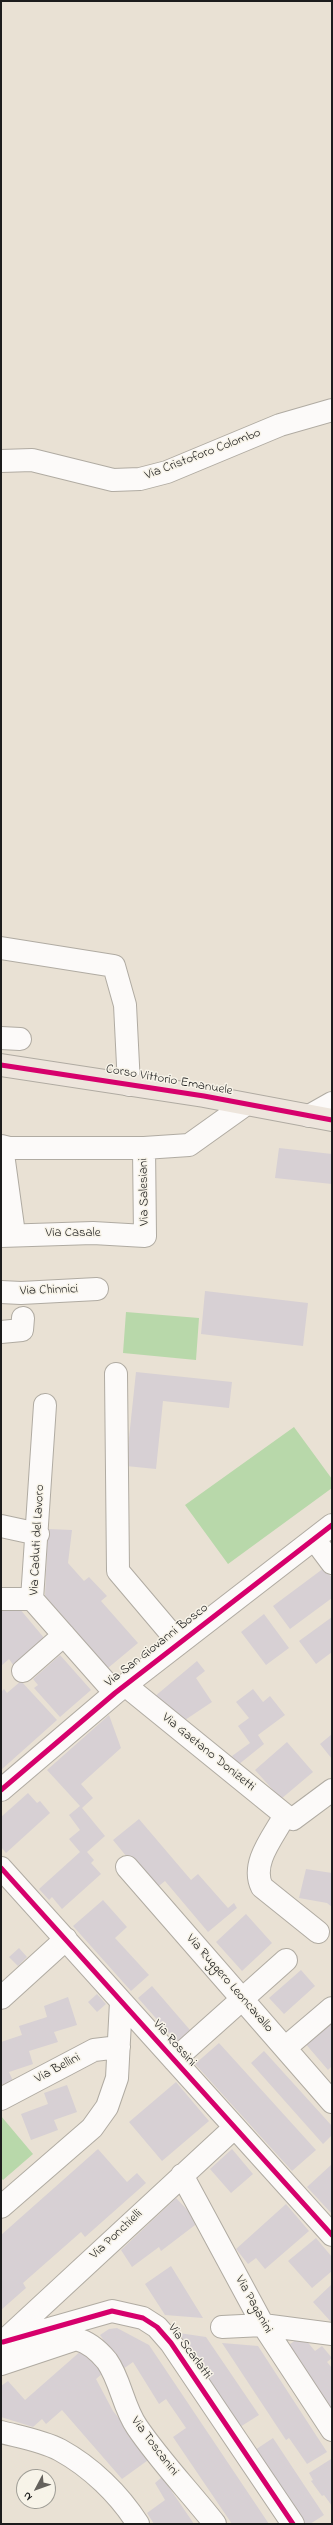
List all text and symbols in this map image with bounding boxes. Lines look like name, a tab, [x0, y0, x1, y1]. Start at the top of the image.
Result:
street label: Via Cristoforo Colombo	[143, 426, 263, 484]
street label: Corso Vittorio Emanuele	[105, 1062, 233, 1100]
street label: Via Salesiani	[137, 1158, 153, 1226]
street label: Via Casale	[45, 1226, 101, 1242]
street label: Via Chinnici	[20, 1282, 78, 1300]
street label: Via Caduti del Lavoro	[27, 1484, 49, 1596]
street label: Via San Giovanni Bosco	[102, 1601, 212, 1691]
street label: Via Gaetano Donizetti	[158, 1711, 258, 1795]
street label: Via Ruggero Leoncavallo	[182, 1932, 276, 2036]
street label: Via Rossini	[149, 2017, 199, 2071]
street label: Via Bellini	[33, 2051, 83, 2087]
street label: Via Ponchielli	[88, 2207, 146, 2263]
street label: Via Paganini	[231, 2273, 275, 2337]
street label: Via Scarlatti	[164, 2321, 214, 2383]
street label: Via Toscanini	[127, 2414, 181, 2480]
north arrow	[16, 2469, 56, 2509]
text: N	[19, 2488, 36, 2504]

